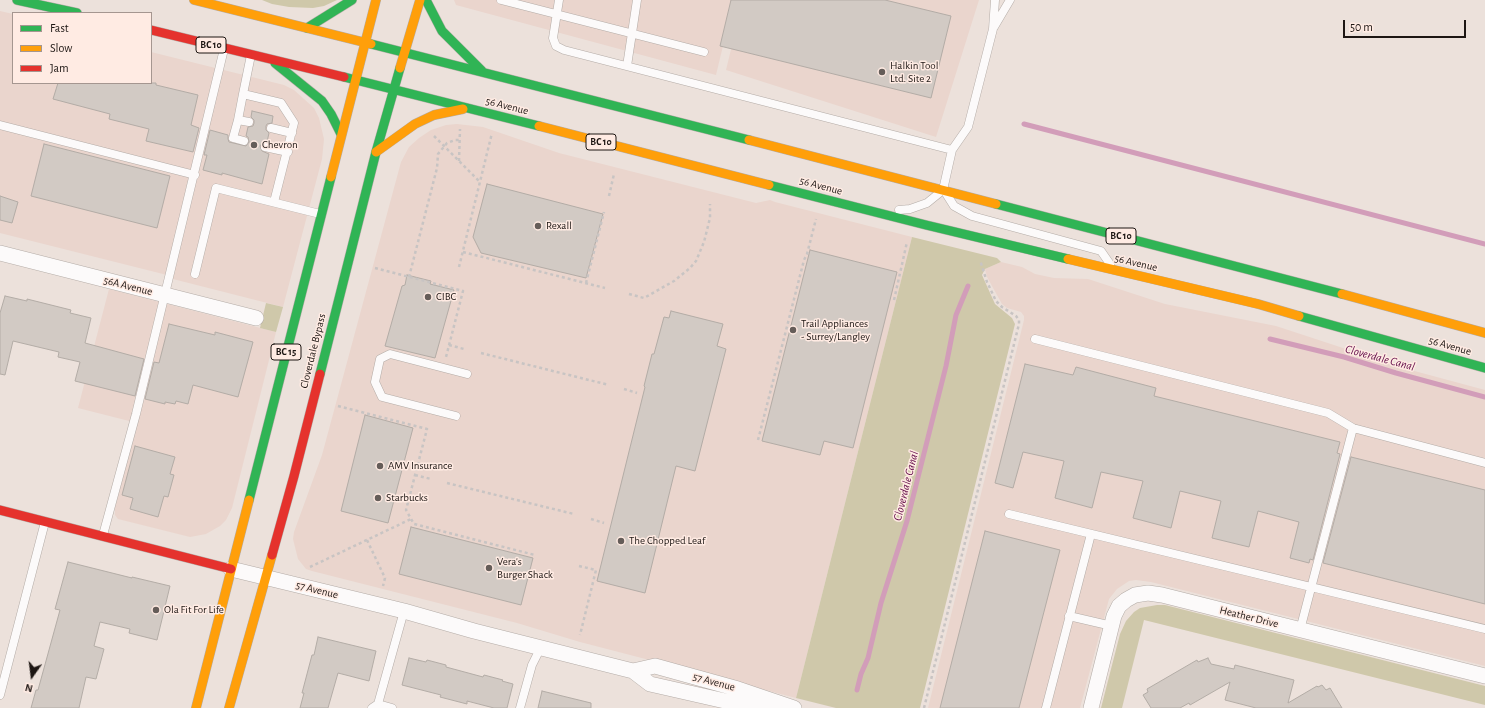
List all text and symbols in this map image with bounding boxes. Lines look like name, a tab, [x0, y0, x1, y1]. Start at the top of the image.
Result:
legend	[12, 12, 152, 84]
scale bar	[1345, 12, 1468, 38]
text: 50 m	[1350, 21, 1373, 33]
text: Fast	[50, 22, 69, 34]
road number: BC 10	[196, 37, 226, 53]
text: Slow	[50, 42, 72, 54]
place label: Halkin Tool Ltd. Site 2	[890, 59, 938, 85]
text: Jam	[50, 62, 69, 74]
marker: Halkin Tool Ltd. Site 2	[877, 67, 887, 77]
street label: 56 Avenue	[484, 94, 530, 118]
road number: BC 10	[586, 134, 616, 150]
place label: Chevron	[262, 138, 298, 152]
marker: Chevron	[249, 140, 259, 150]
street label: 56 Avenue	[798, 174, 844, 198]
place label: Rexall	[546, 219, 572, 233]
marker: Rexall	[533, 221, 543, 231]
road number: BC 10	[1106, 228, 1136, 244]
street label: 56 Avenue	[1113, 252, 1159, 274]
street label: 56A Avenue	[102, 274, 154, 298]
place label: CIBC	[436, 290, 456, 304]
marker: CIBC	[423, 292, 433, 302]
street label: Cloverdale Bypass	[297, 312, 329, 390]
place label: Trail Appliances - Surrey/Langley	[801, 317, 870, 343]
marker: Trail Appliances - Surrey/Langley	[788, 325, 798, 335]
street label: 56 Avenue	[1427, 334, 1473, 358]
water label: Cloverdale Canal	[1344, 342, 1416, 374]
road number: BC 15	[271, 344, 301, 360]
water label: Cloverdale Canal	[890, 450, 922, 522]
place label: AMV Insurance	[388, 459, 452, 473]
marker: AMV Insurance	[375, 461, 385, 471]
place label: Starbucks	[386, 491, 428, 505]
marker: Starbucks	[373, 493, 383, 503]
place label: The Chopped Leaf	[629, 534, 705, 548]
marker: The Chopped Leaf	[616, 536, 626, 546]
place label: Vera's Burger Shack	[497, 555, 553, 581]
marker: Vera's Burger Shack	[484, 563, 494, 573]
street label: 57 Avenue	[295, 578, 339, 602]
place label: Ola Fit For Life	[164, 603, 224, 617]
street label: Heather Drive	[1218, 603, 1280, 631]
marker: Ola Fit For Life	[151, 605, 161, 615]
north arrow	[12, 656, 52, 696]
street label: 57 Avenue	[691, 670, 737, 694]
text: N	[24, 682, 34, 694]

